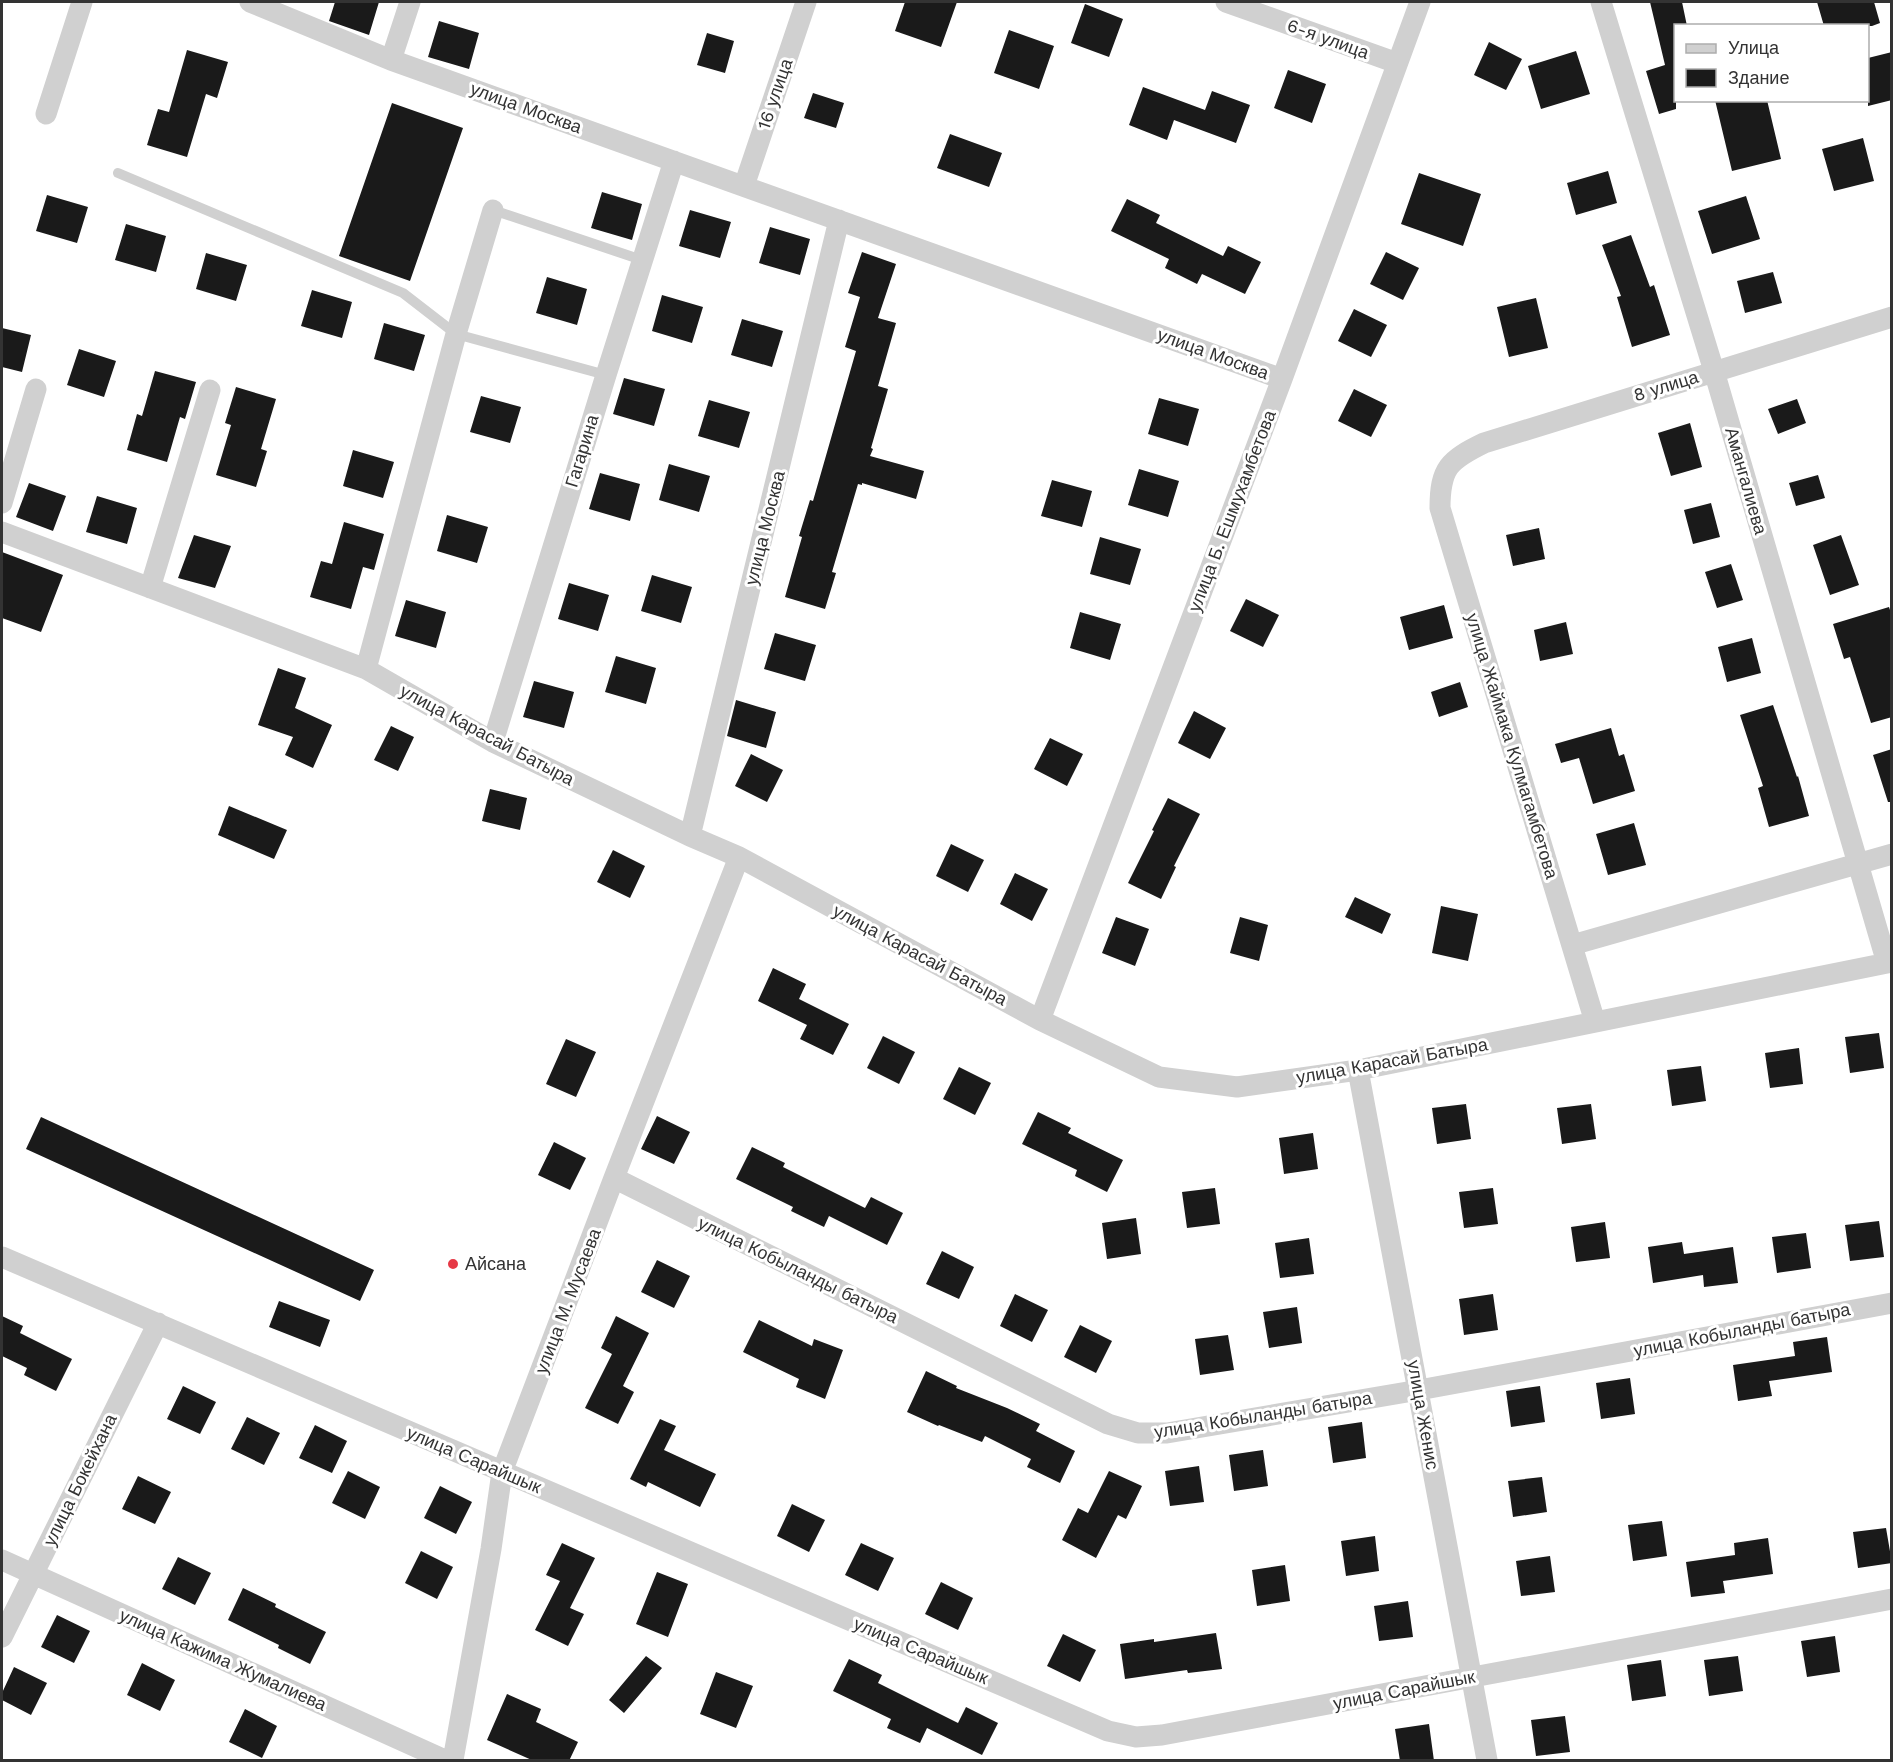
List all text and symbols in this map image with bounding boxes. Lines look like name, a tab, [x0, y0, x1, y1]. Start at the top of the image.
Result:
street label: 6-я улица	[1284, 14, 1373, 63]
legend	[1674, 24, 1869, 102]
text: Улица	[1728, 37, 1780, 58]
street label: 16 улица	[753, 55, 797, 132]
text: Здание	[1728, 67, 1789, 88]
street label: улица Москва	[468, 78, 586, 138]
street label: улица Москва	[1155, 324, 1273, 384]
street label: 8 улица	[1631, 365, 1702, 405]
street label: улица Б. Ешмухамбетова	[1183, 406, 1280, 615]
street label: Гагарина	[561, 411, 603, 490]
street label: Амангалиева	[1721, 425, 1772, 538]
street label: улица Москва	[740, 468, 789, 587]
street label: улица Жаймака Кулмагамбетова	[1462, 611, 1563, 882]
street label: улица Карасай Батыра	[397, 680, 579, 790]
street label: улица Карасай Батыра	[830, 900, 1012, 1010]
street label: улица Карасай Батыра	[1295, 1033, 1490, 1088]
street label: улица Кобыланды батыра	[695, 1212, 903, 1328]
street label: улица М. Мусаева	[530, 1224, 605, 1376]
place label: Айсана	[465, 1253, 527, 1274]
marker: Айсана	[446, 1257, 460, 1271]
street label: улица Кобыланды батыра	[1632, 1298, 1853, 1361]
street label: улица Женис	[1404, 1358, 1443, 1471]
street label: улица Кобыланды батыра	[1153, 1387, 1374, 1442]
street label: улица Бокейхана	[38, 1409, 121, 1549]
street label: улица Сарайшык	[404, 1422, 545, 1497]
street label: улица Кажима Жумалиева	[116, 1604, 331, 1715]
street label: улица Сарайшык	[851, 1613, 992, 1688]
street label: улица Сарайшык	[1331, 1665, 1477, 1714]

